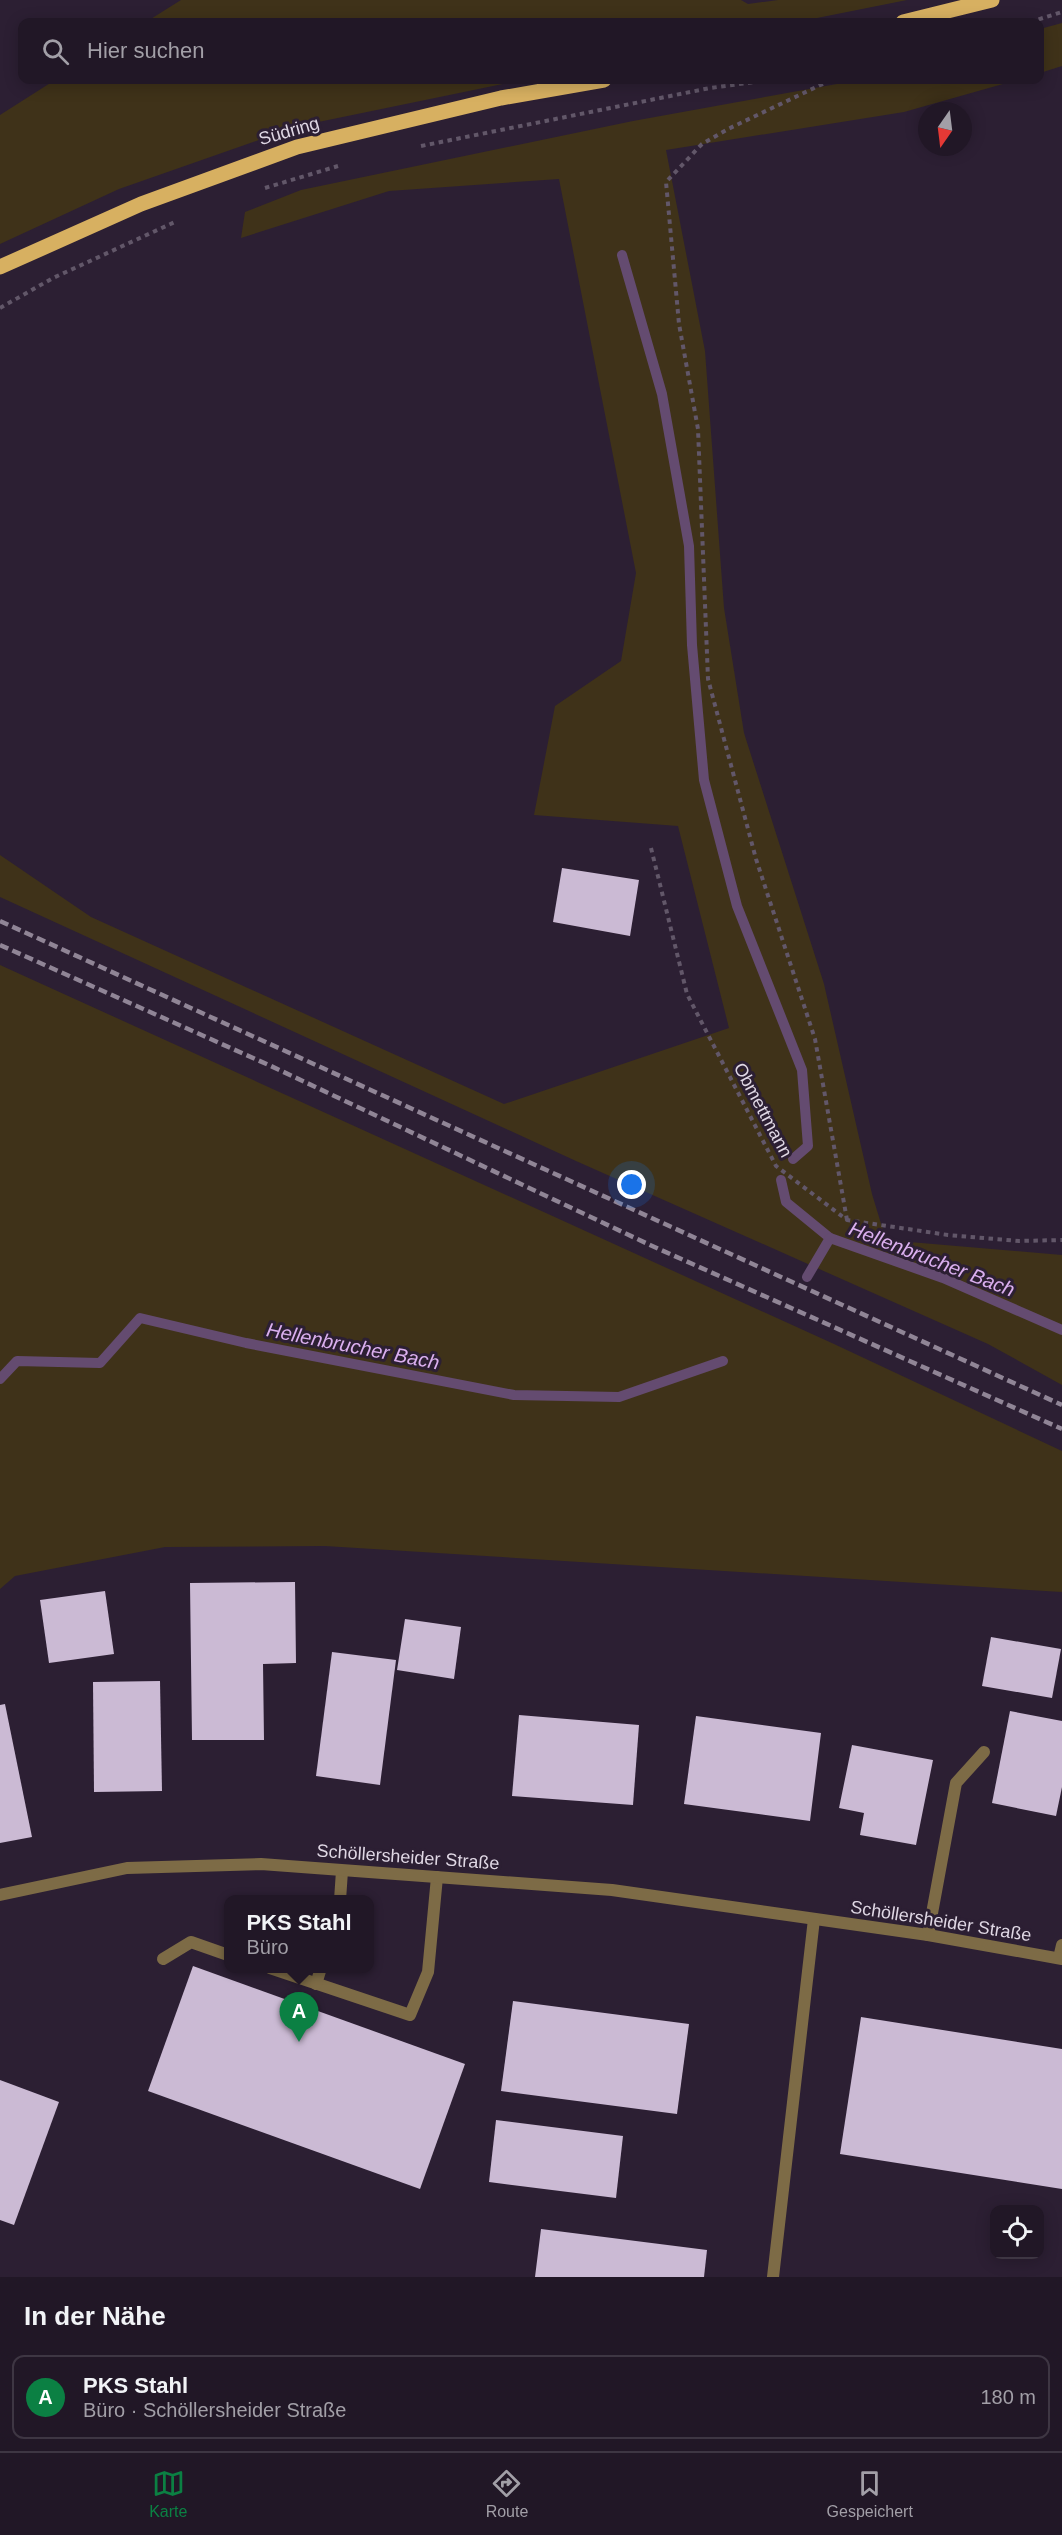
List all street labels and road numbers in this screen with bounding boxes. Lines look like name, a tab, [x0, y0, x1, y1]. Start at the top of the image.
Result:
street label: Südring	[256, 113, 322, 149]
street label: Obmettmann	[730, 1059, 796, 1161]
street label: Schöllersheider Straße	[316, 1841, 500, 1873]
street label: Schöllersheider Straße	[849, 1897, 1033, 1945]

